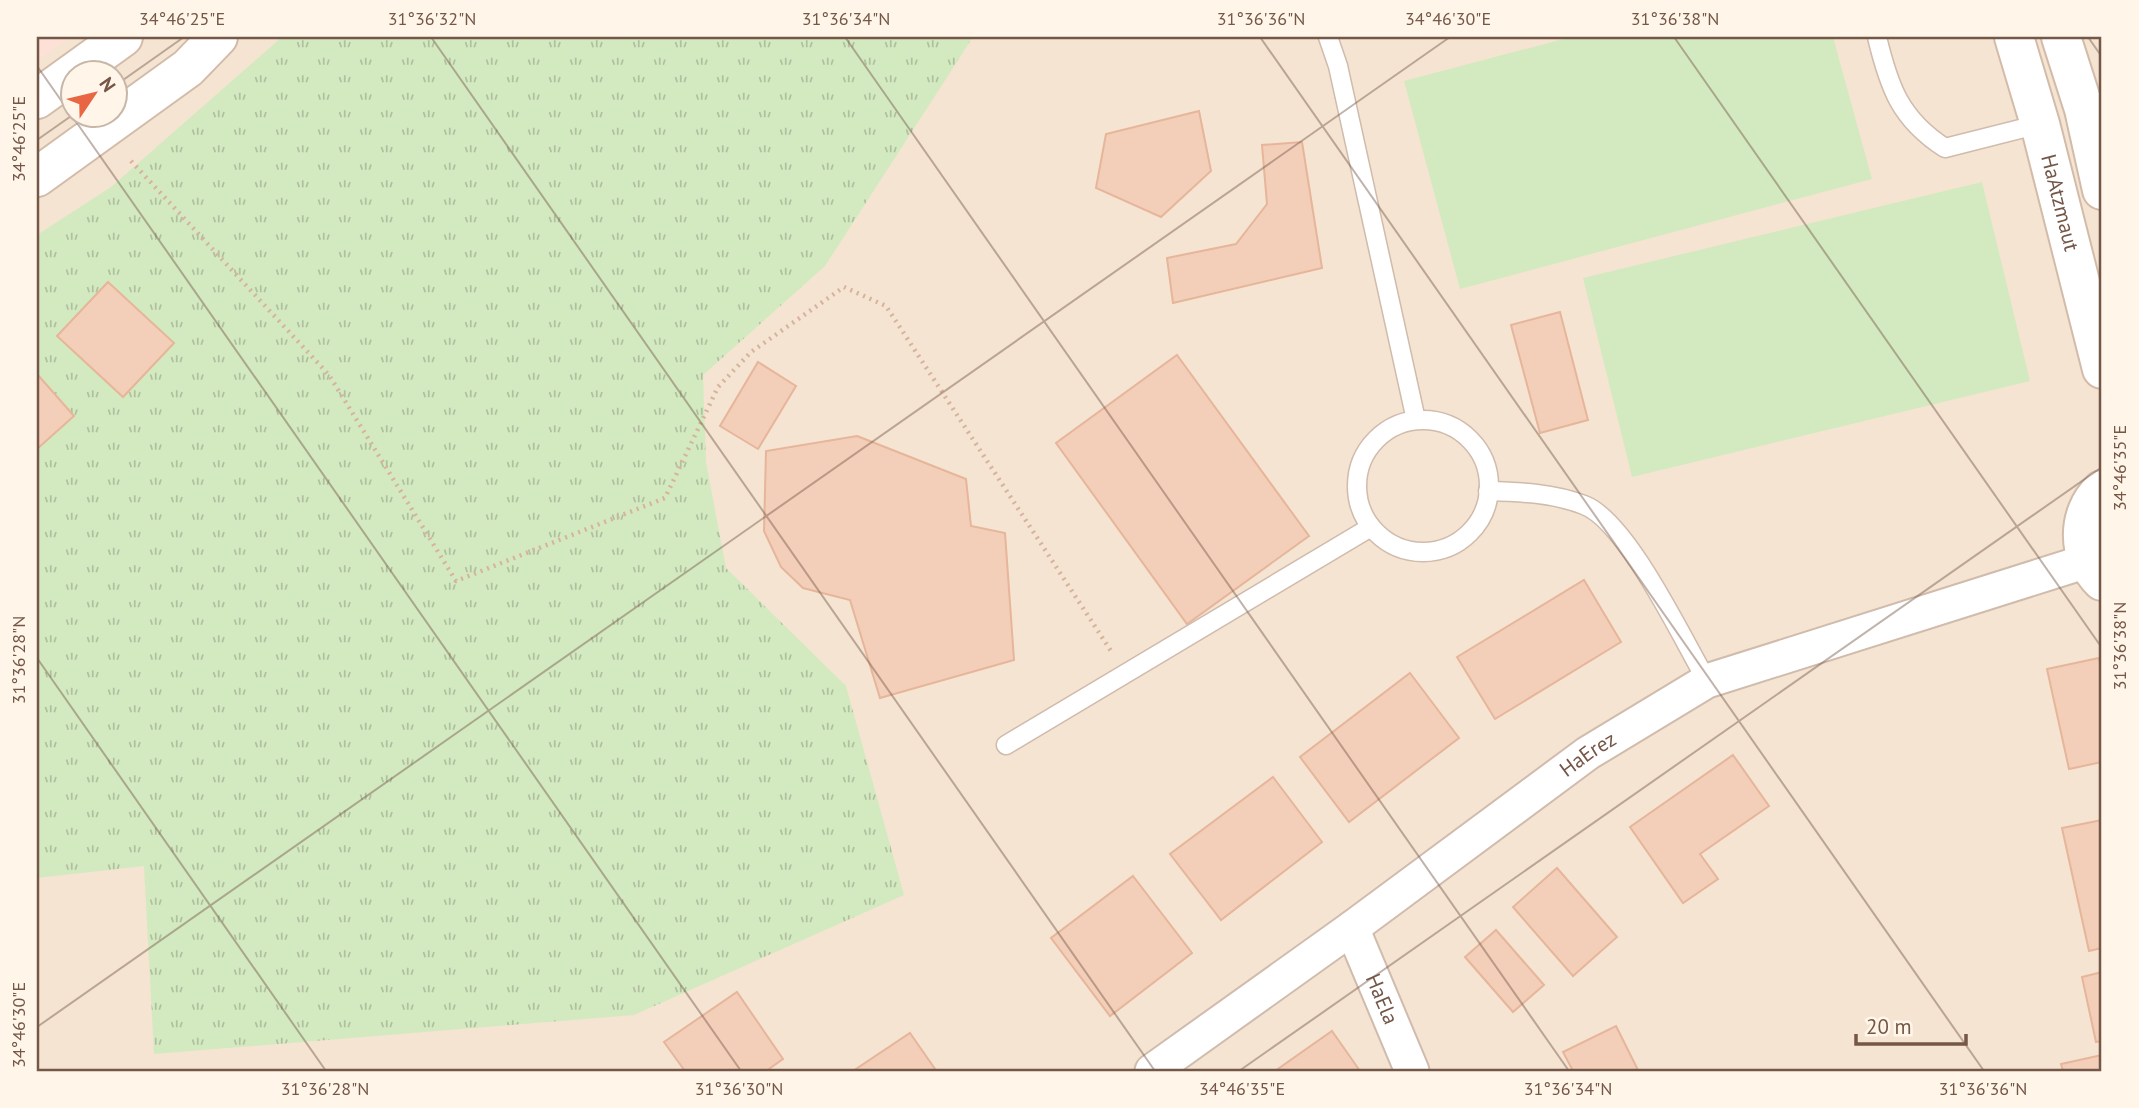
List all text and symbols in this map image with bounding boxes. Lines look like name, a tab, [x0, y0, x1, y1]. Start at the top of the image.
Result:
text: 34°46'25"E	[139, 7, 225, 30]
text: 31°36'32"N	[388, 7, 476, 30]
text: 31°36'34"N	[802, 7, 890, 30]
text: 31°36'36"N	[1217, 7, 1305, 30]
text: 34°46'30"E	[1405, 7, 1491, 30]
text: 31°36'38"N	[1631, 7, 1719, 30]
north arrow	[60, 60, 130, 130]
text: N	[95, 72, 121, 96]
text: 34°46'25"E	[7, 96, 30, 182]
street label: HaAtzmaut	[2035, 151, 2086, 254]
text: 34°46'35"E	[2108, 425, 2131, 511]
text: 31°36'38"N	[2108, 602, 2131, 690]
text: 31°36'28"N	[7, 616, 30, 704]
street label: HaErez	[1554, 725, 1621, 783]
street label: HaEla	[1360, 969, 1405, 1028]
text: 34°46'30"E	[7, 982, 30, 1068]
scale bar	[1856, 1003, 1966, 1047]
text: 20 m	[1866, 1013, 1912, 1040]
text: 31°36'28"N	[281, 1077, 369, 1100]
text: 31°36'30"N	[695, 1077, 783, 1100]
text: 34°46'35"E	[1199, 1077, 1285, 1100]
text: 31°36'34"N	[1524, 1077, 1612, 1100]
text: 31°36'36"N	[1939, 1077, 2027, 1100]

